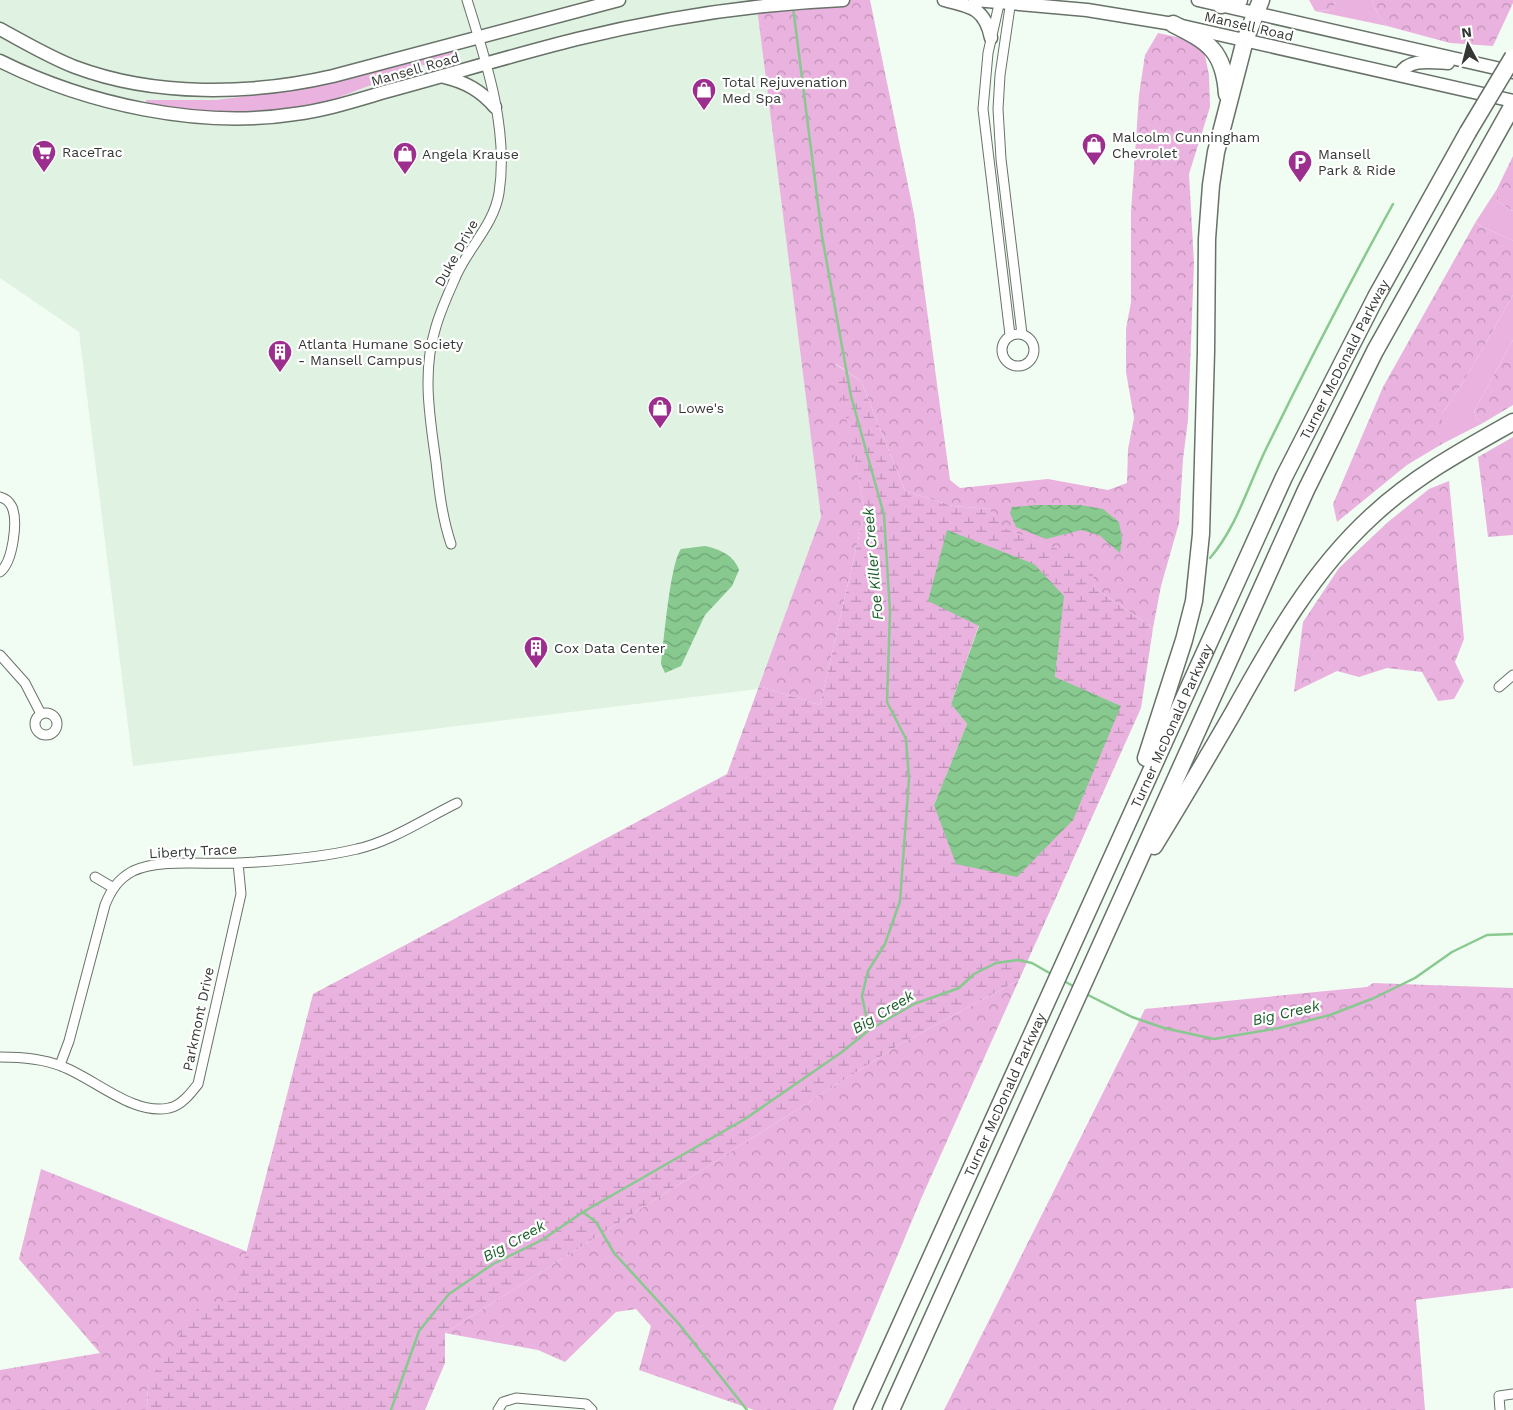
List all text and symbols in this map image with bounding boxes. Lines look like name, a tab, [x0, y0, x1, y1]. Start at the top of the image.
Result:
street label: Mansell Road	[1203, 8, 1295, 44]
north arrow	[1443, 20, 1493, 70]
text: N	[1460, 24, 1473, 41]
street label: Mansell Road	[369, 49, 461, 89]
place label: Total Rejuvenation Med Spa	[722, 74, 847, 106]
shop icon: Total Rejuvenation Med Spa	[691, 77, 717, 111]
place label: Malcolm Cunningham Chevrolet	[1112, 129, 1260, 161]
shop icon: Malcolm Cunningham Chevrolet	[1081, 132, 1107, 166]
supermarket icon: RaceTrac	[31, 139, 57, 173]
shop icon: Angela Krause	[392, 141, 418, 175]
place label: RaceTrac	[62, 144, 123, 160]
place label: Angela Krause	[422, 146, 519, 162]
place label: Mansell Park & Ride	[1318, 146, 1396, 178]
parking icon: Mansell Park & Ride	[1287, 149, 1313, 183]
street label: Duke Drive	[431, 217, 481, 289]
street label: Turner McDonald Parkway	[1296, 276, 1393, 442]
place label: Atlanta Humane Society - Mansell Campus	[298, 336, 464, 368]
building icon: Atlanta Humane Society - Mansell Campus	[267, 339, 293, 373]
shop icon: Lowe's	[647, 395, 673, 429]
place label: Lowe's	[678, 400, 724, 416]
water label: Foe Killer Creek	[859, 506, 887, 621]
building icon: Cox Data Center	[523, 635, 549, 669]
place label: Cox Data Center	[554, 640, 666, 656]
street label: Turner McDonald Parkway	[1128, 641, 1216, 810]
street label: Liberty Trace	[149, 841, 237, 861]
street label: Parkmont Drive	[179, 966, 217, 1072]
water label: Big Creek	[849, 986, 918, 1037]
water label: Big Creek	[1250, 996, 1322, 1030]
street label: Turner McDonald Parkway	[961, 1010, 1049, 1179]
water label: Big Creek	[480, 1216, 549, 1266]

